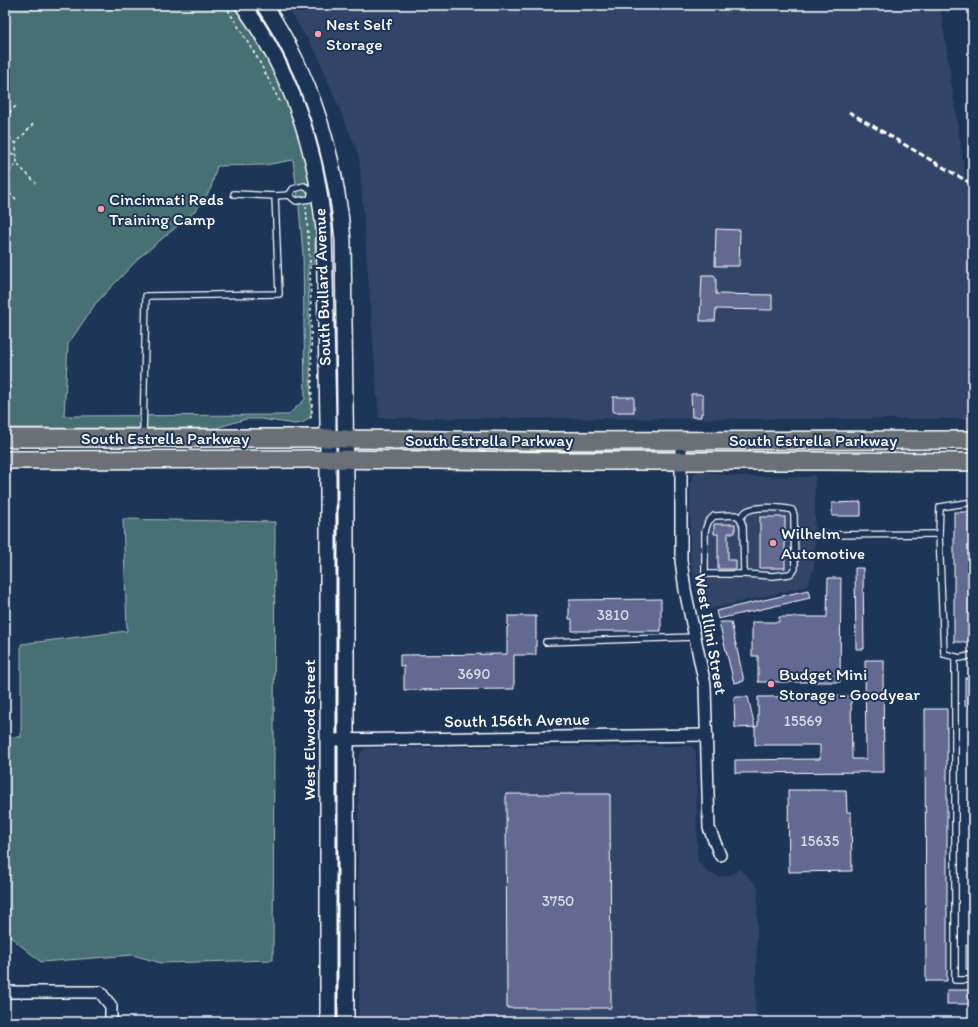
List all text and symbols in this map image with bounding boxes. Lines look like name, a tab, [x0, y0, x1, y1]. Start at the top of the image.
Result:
place label: Nest Self Storage	[326, 14, 393, 54]
marker: Nest Self Storage	[313, 29, 323, 39]
place label: Cincinnati Reds Training Camp	[109, 189, 224, 229]
marker: Cincinnati Reds Training Camp	[96, 204, 106, 214]
street label: South Bullard Avenue	[309, 208, 335, 366]
street label: South Estrella Parkway	[81, 428, 249, 448]
street label: South Estrella Parkway	[405, 430, 573, 450]
street label: South Estrella Parkway	[729, 430, 897, 450]
place label: Wilhelm Automotive	[781, 523, 865, 563]
marker: Wilhelm Automotive	[768, 538, 778, 548]
street label: West Illini Street	[690, 572, 732, 697]
house number: 3810	[597, 606, 629, 624]
street label: West Elwood Street	[299, 659, 319, 801]
place label: Budget Mini Storage - Goodyear	[779, 664, 920, 704]
house number: 3690	[457, 665, 491, 683]
marker: Budget Mini Storage - Goodyear	[766, 679, 776, 689]
street label: South 156th Avenue	[444, 709, 590, 731]
house number: 15569	[784, 712, 822, 730]
house number: 15635	[801, 832, 840, 850]
house number: 3750	[542, 892, 574, 910]

